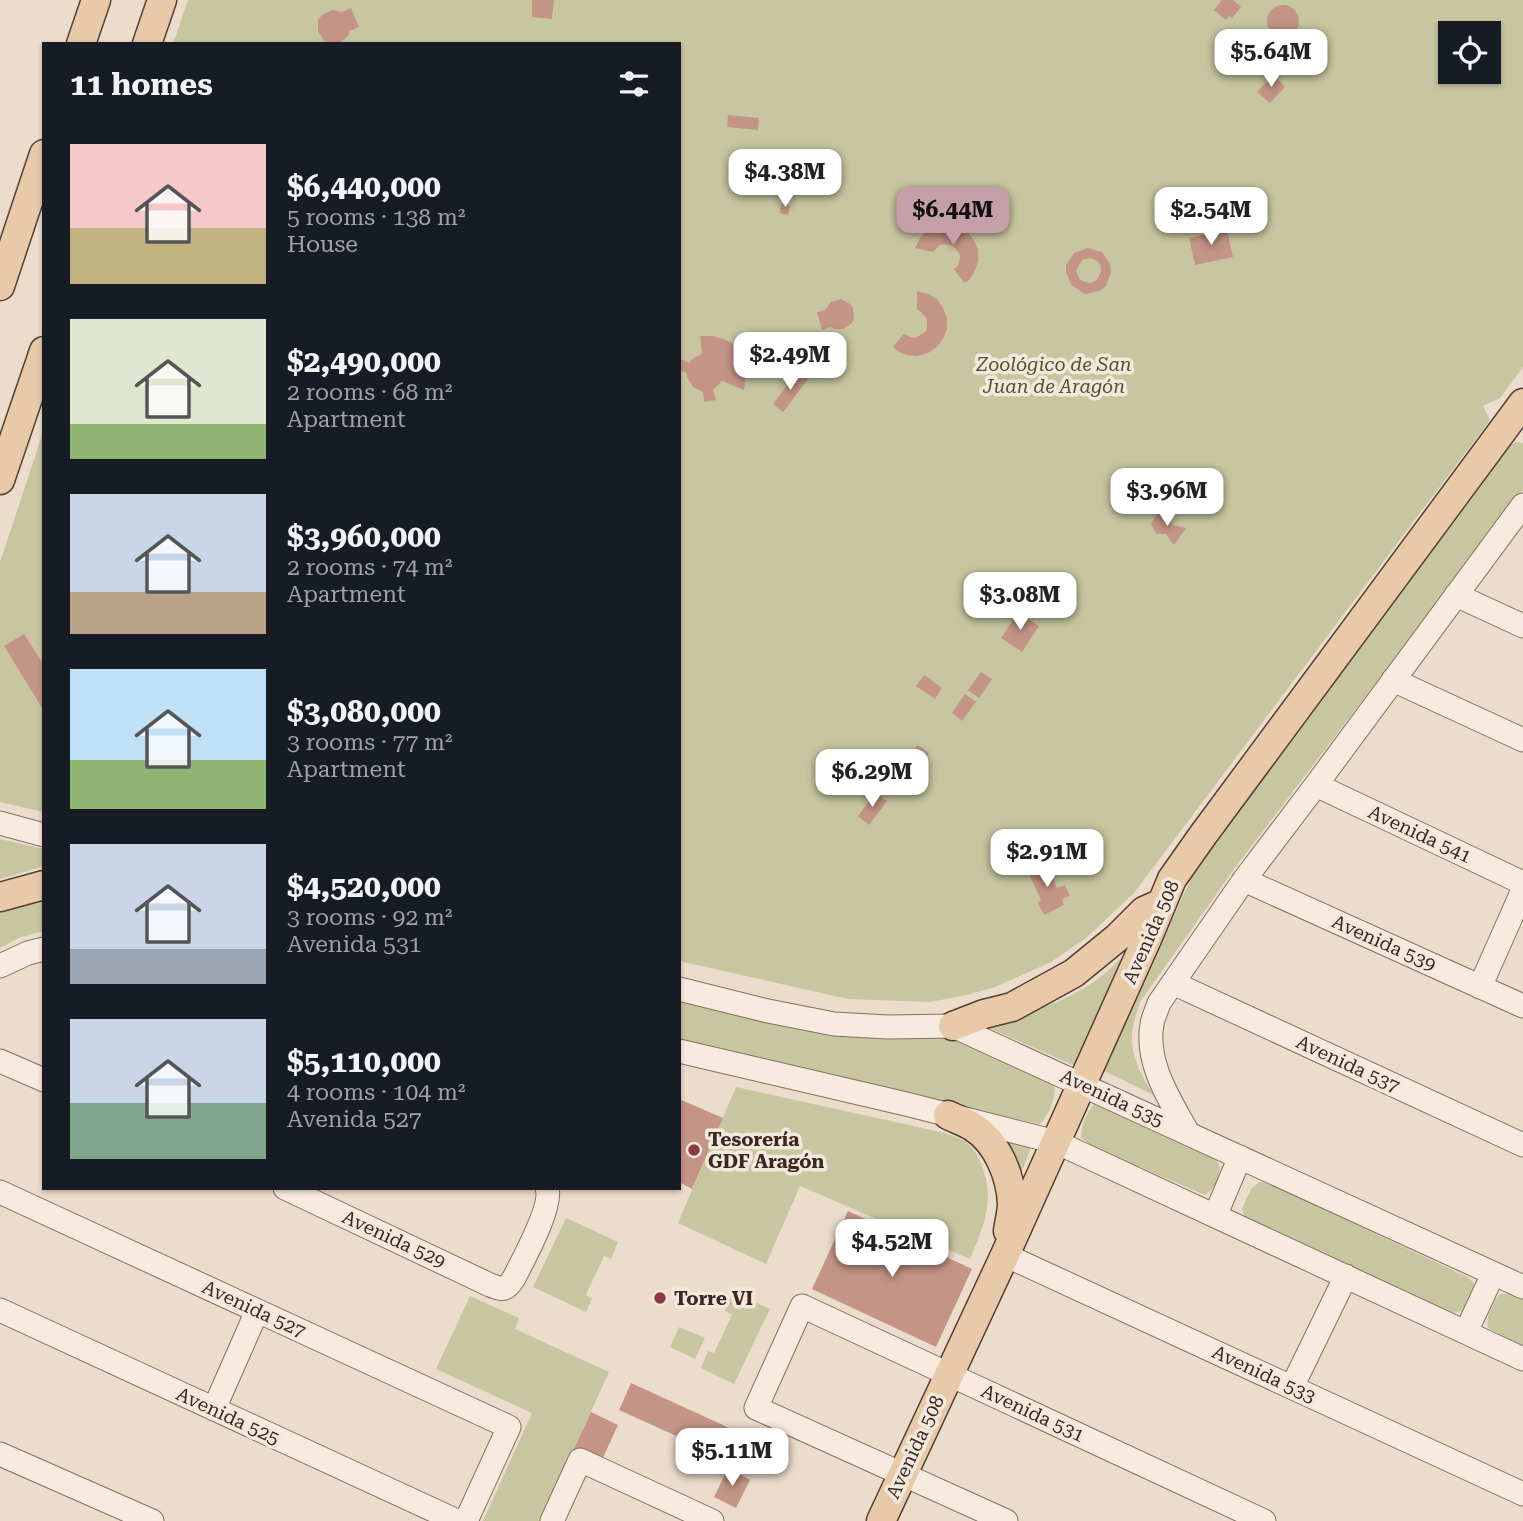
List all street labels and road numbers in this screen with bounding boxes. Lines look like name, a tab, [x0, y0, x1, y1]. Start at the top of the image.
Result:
street label: Avenida 541	[1365, 800, 1475, 868]
street label: Avenida 508	[1118, 876, 1184, 988]
street label: Avenida 539	[1328, 910, 1440, 976]
street label: Avenida 537	[1293, 1030, 1404, 1098]
street label: Avenida 535	[1057, 1064, 1167, 1132]
street label: Avenida 529	[339, 1205, 449, 1273]
street label: Avenida 527	[199, 1275, 310, 1343]
street label: Avenida 533	[1209, 1340, 1319, 1408]
street label: Avenida 531	[978, 1379, 1088, 1447]
street label: Avenida 525	[173, 1382, 283, 1450]
street label: Avenida 508	[881, 1392, 949, 1502]

